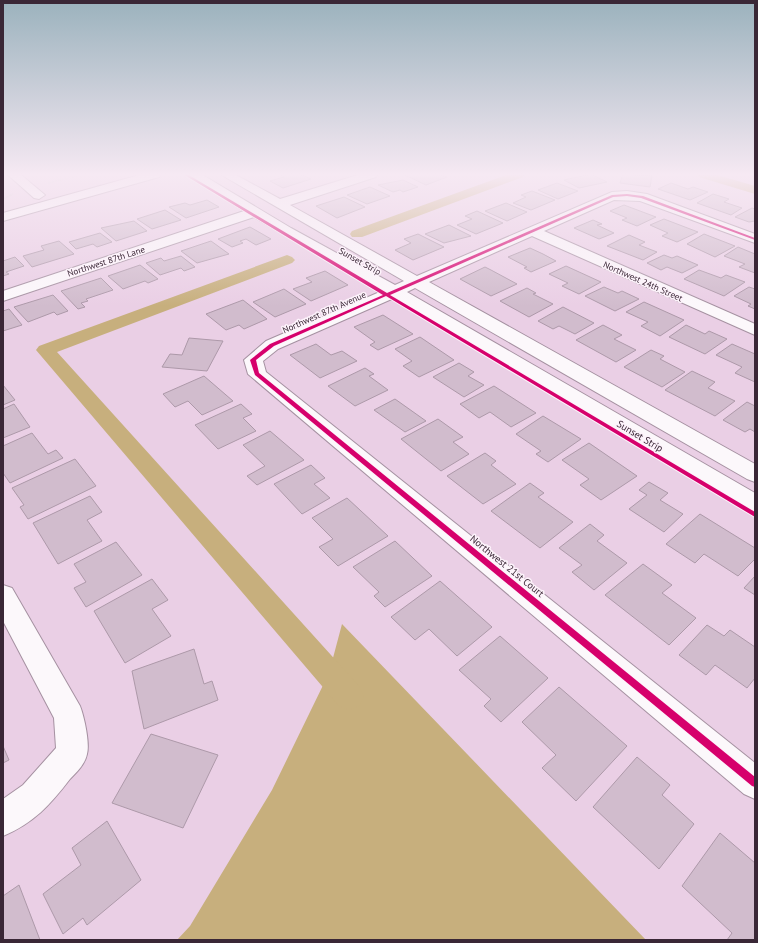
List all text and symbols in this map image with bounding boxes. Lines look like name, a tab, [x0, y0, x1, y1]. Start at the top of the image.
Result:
street label: Northwest 87th Lane	[66, 243, 147, 279]
street label: Sunset Strip	[337, 245, 383, 277]
street label: Northwest 24th Street	[602, 259, 684, 303]
street label: Northwest 87th Avenue	[281, 288, 368, 335]
street label: Sunset Strip	[614, 417, 666, 455]
street label: Northwest 21st Court	[467, 532, 547, 600]

